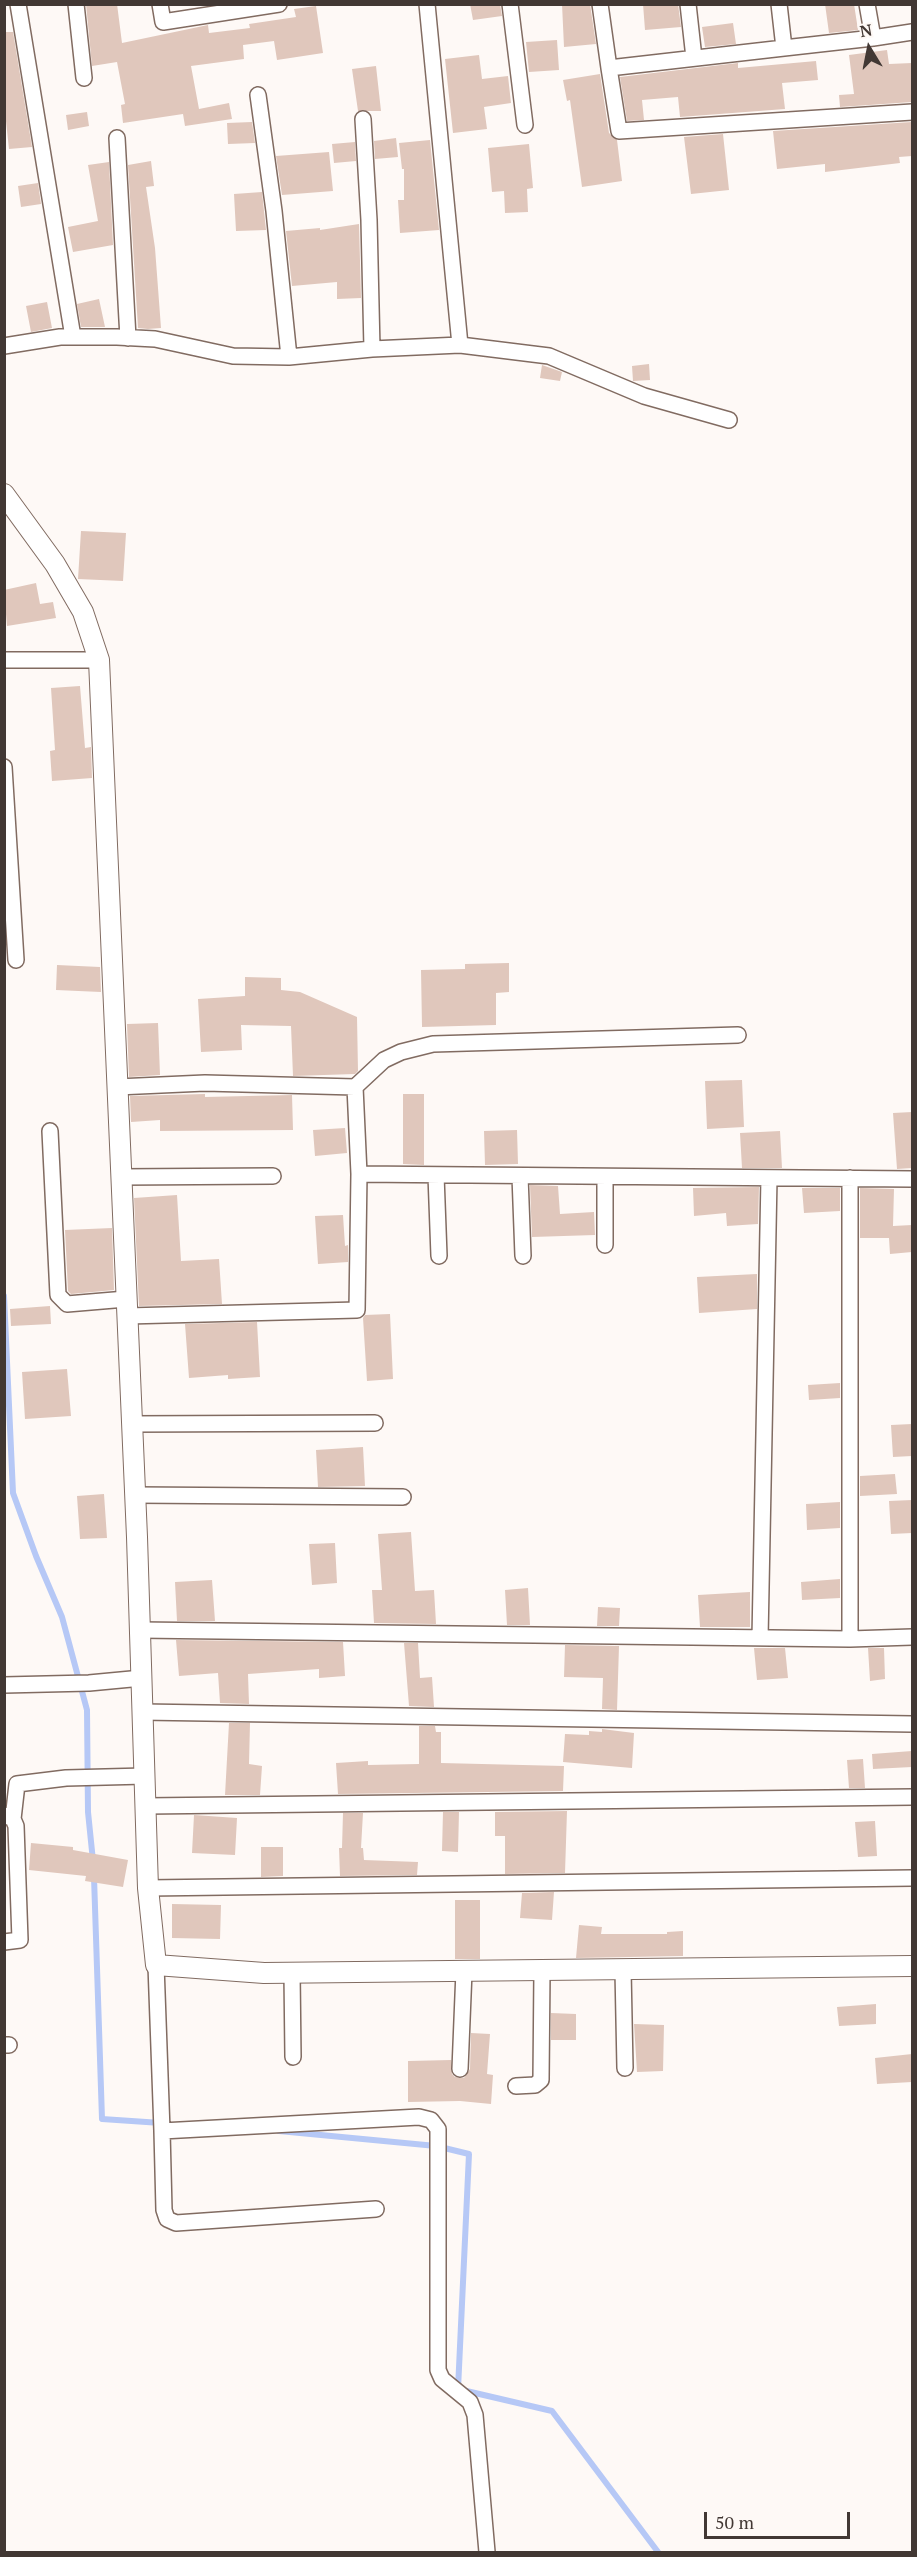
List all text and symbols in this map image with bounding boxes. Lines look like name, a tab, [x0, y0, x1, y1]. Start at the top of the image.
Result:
north arrow	[839, 18, 899, 78]
text: N	[858, 18, 874, 42]
scale bar	[707, 2500, 852, 2538]
text: 50 m	[715, 2510, 754, 2534]

